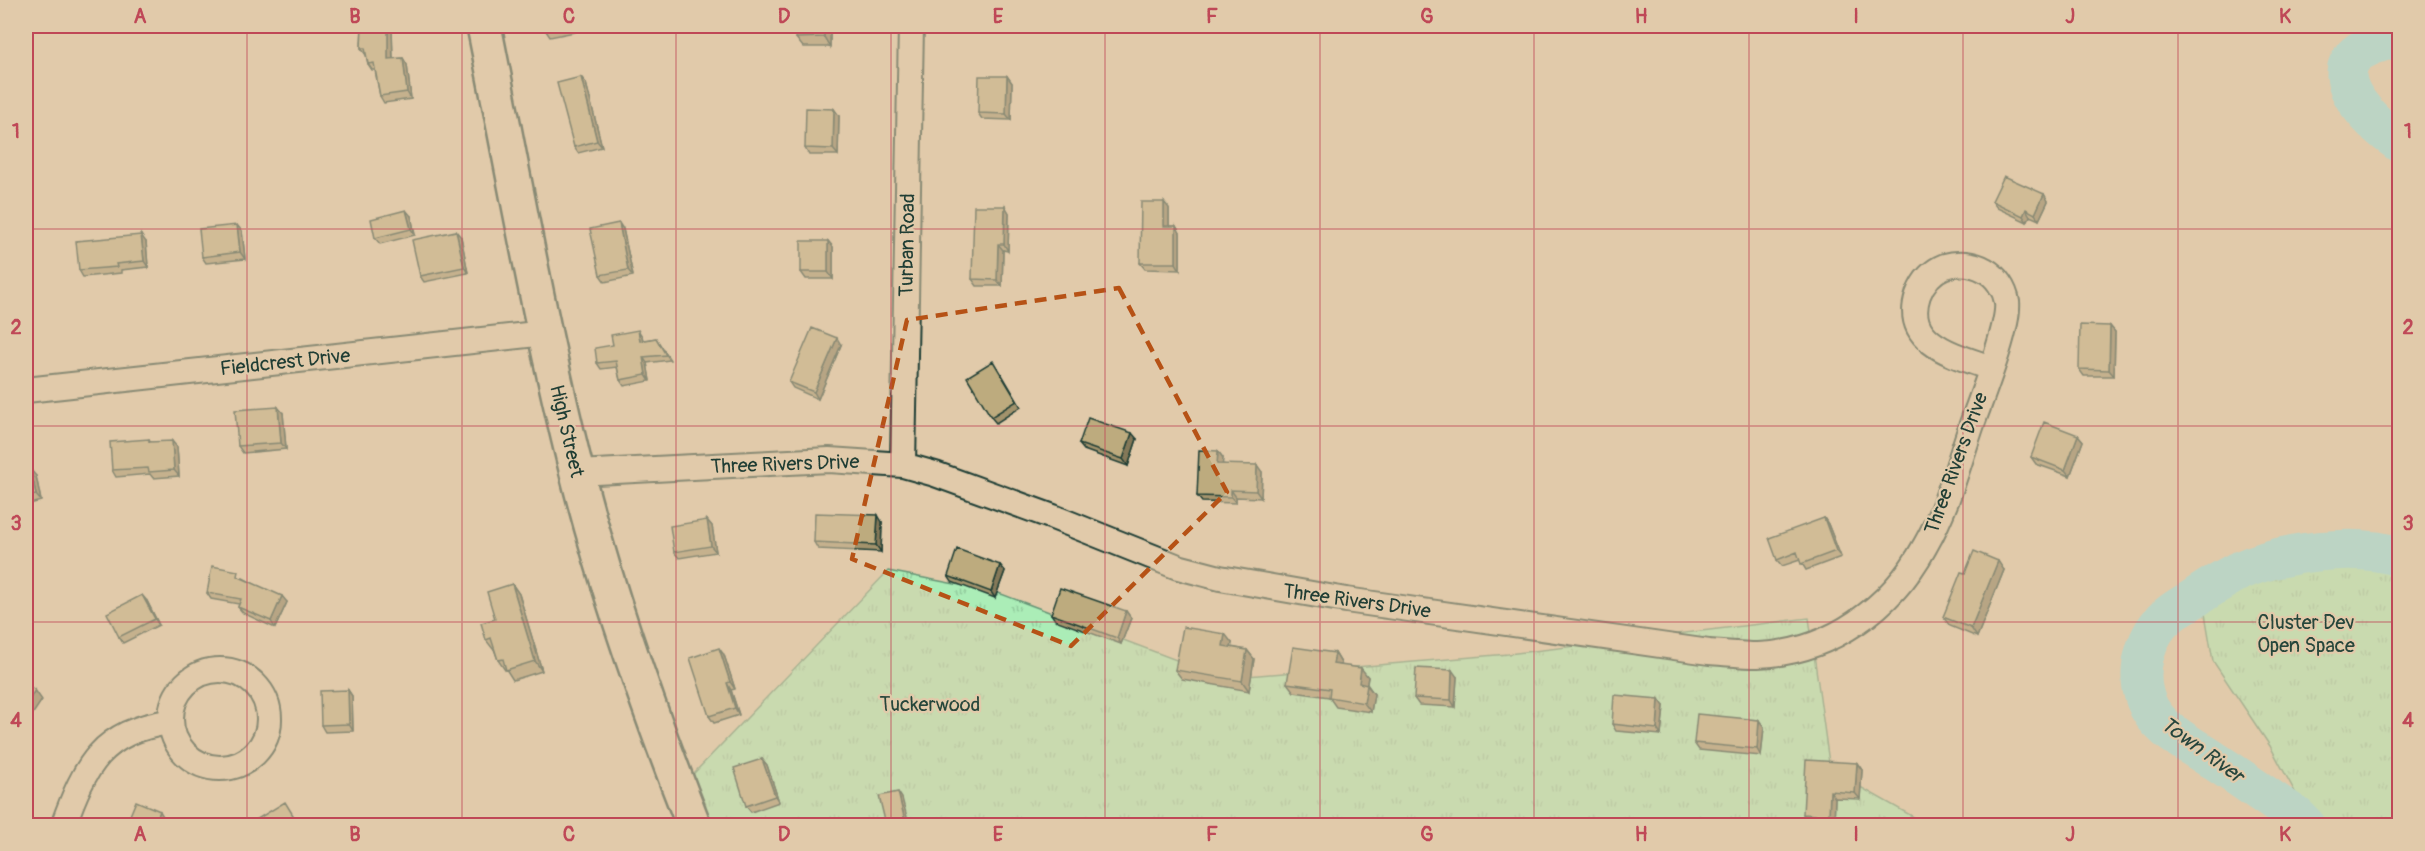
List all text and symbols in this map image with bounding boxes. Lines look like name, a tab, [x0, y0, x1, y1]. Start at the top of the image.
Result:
text: A	[134, 4, 147, 29]
text: B	[349, 4, 361, 29]
text: C	[563, 4, 575, 29]
text: D	[778, 4, 791, 29]
text: E	[993, 4, 1004, 29]
text: F	[1206, 4, 1218, 29]
text: G	[1420, 4, 1434, 29]
text: H	[1635, 4, 1648, 29]
text: I	[1853, 4, 1859, 29]
text: J	[2065, 4, 2075, 29]
text: K	[2279, 4, 2291, 29]
text: 1	[12, 119, 20, 144]
text: 1	[2404, 119, 2412, 144]
street label: Turban Road	[894, 193, 920, 297]
text: 2	[10, 315, 22, 340]
text: 2	[2402, 315, 2414, 340]
street label: Fieldcrest Drive	[219, 343, 351, 381]
street label: High Street	[544, 382, 590, 481]
street label: Three Rivers Drive	[1919, 389, 1993, 537]
street label: Three Rivers Drive	[710, 449, 860, 479]
text: 3	[10, 511, 22, 536]
text: 3	[2402, 511, 2414, 536]
street label: Three Rivers Drive	[1281, 578, 1433, 624]
park label: Cluster Dev Open Space	[2257, 610, 2355, 658]
park label: Tuckerwood	[880, 692, 980, 717]
text: 4	[10, 708, 22, 733]
text: 4	[2402, 708, 2414, 733]
water label: Town River	[2155, 711, 2251, 791]
text: A	[134, 822, 147, 847]
text: B	[349, 822, 361, 847]
text: C	[563, 822, 575, 847]
text: D	[778, 822, 791, 847]
text: E	[993, 822, 1004, 847]
text: F	[1206, 822, 1218, 847]
text: G	[1420, 822, 1434, 847]
text: H	[1635, 822, 1648, 847]
text: I	[1853, 822, 1859, 847]
text: J	[2065, 822, 2075, 847]
text: K	[2279, 822, 2291, 847]

